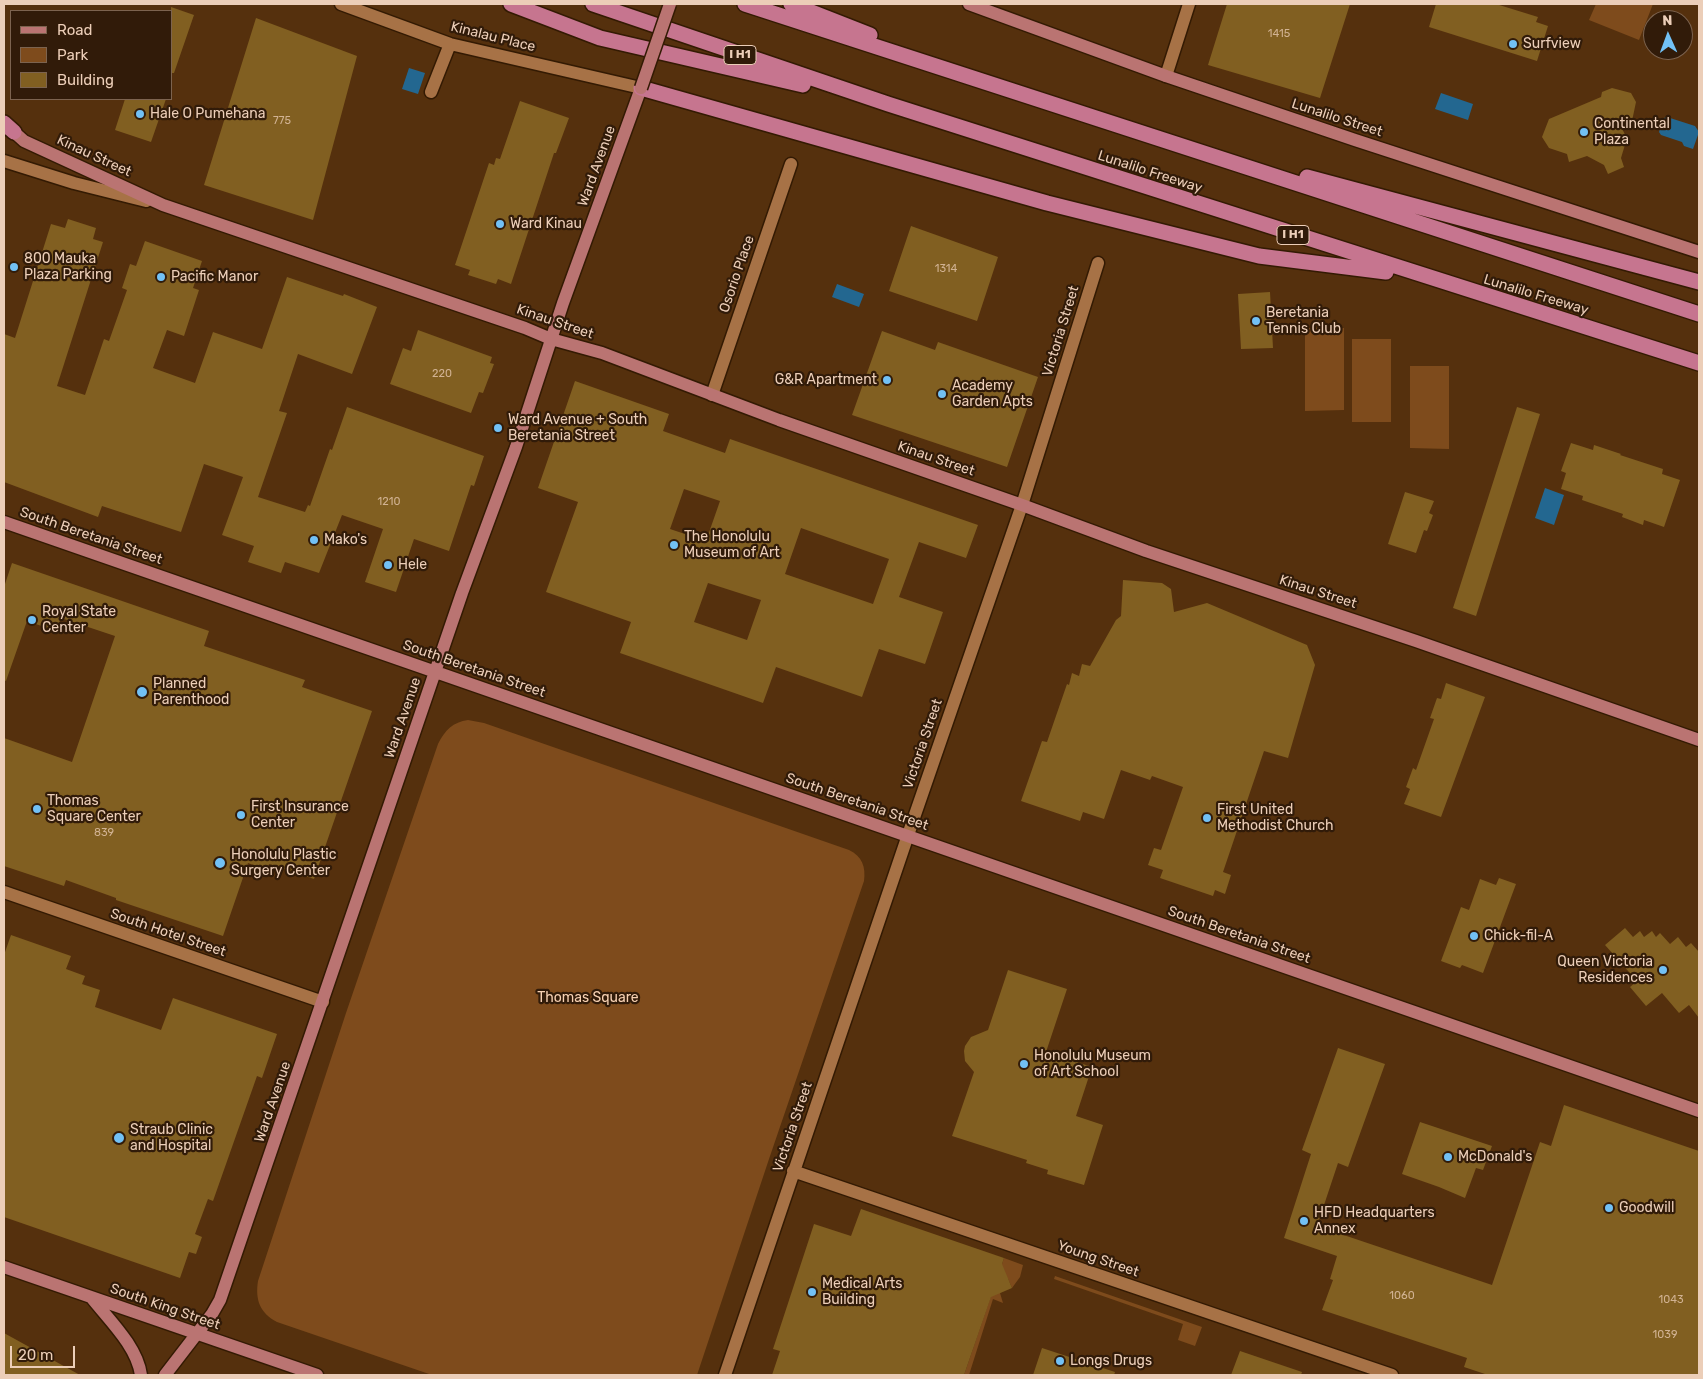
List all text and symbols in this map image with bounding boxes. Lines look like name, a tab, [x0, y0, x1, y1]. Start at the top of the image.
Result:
legend	[10, 10, 172, 100]
north arrow	[1643, 10, 1693, 60]
text: N	[1662, 12, 1673, 29]
street label: Kinalau Place	[449, 18, 537, 56]
text: Road	[57, 21, 93, 39]
house number: 1415	[1268, 27, 1290, 41]
place label: Surfview	[1523, 36, 1581, 52]
marker: Surfview	[1507, 38, 1519, 50]
text: Park	[57, 46, 88, 64]
road number: I H1	[724, 46, 756, 64]
text: Building	[57, 71, 114, 89]
street label: Lunalilo Street	[1290, 95, 1384, 141]
place label: Hale O Pumehana	[150, 106, 265, 122]
marker: Hale O Pumehana	[134, 108, 146, 120]
house number: 775	[273, 114, 291, 128]
place label: Continental Plaza	[1594, 116, 1670, 148]
street label: Ward Avenue	[575, 123, 619, 209]
marker: Continental Plaza	[1578, 126, 1590, 138]
street label: Kinau Street	[54, 131, 134, 181]
street label: Lunalilo Freeway	[1096, 147, 1204, 197]
place label: Ward Kinau	[510, 216, 582, 232]
marker: Ward Kinau	[494, 218, 506, 230]
road number: I H1	[1277, 226, 1309, 244]
street label: Osorio Place	[716, 233, 758, 315]
place label: 800 Mauka Plaza Parking	[24, 251, 112, 284]
marker: 800 Mauka Plaza Parking	[8, 261, 20, 273]
house number: 1314	[935, 262, 957, 276]
place label: Pacific Manor	[171, 269, 258, 285]
marker: Pacific Manor	[155, 271, 167, 283]
street label: Lunalilo Freeway	[1481, 271, 1591, 319]
street label: Victoria Street	[1039, 284, 1083, 378]
street label: Kinau Street	[514, 301, 596, 343]
place label: Beretania Tennis Club	[1266, 305, 1341, 338]
marker: Beretania Tennis Club	[1250, 315, 1262, 327]
house number: 220	[432, 367, 452, 381]
place label: G&R Apartment	[775, 372, 877, 388]
marker: G&R Apartment	[881, 374, 893, 386]
place label: Academy Garden Apts	[952, 378, 1033, 411]
marker: Academy Garden Apts	[936, 388, 948, 400]
place label: Ward Avenue + South Beretania Street	[508, 412, 647, 444]
marker: Ward Avenue + South Beretania Street	[492, 422, 504, 434]
street label: Kinau Street	[895, 438, 977, 480]
house number: 1210	[378, 495, 400, 509]
street label: South Beretania Street	[18, 504, 164, 568]
place label: The Honolulu Museum of Art	[684, 529, 780, 562]
place label: Mako's	[324, 532, 367, 548]
marker: Mako's	[308, 534, 320, 546]
marker: The Honolulu Museum of Art	[668, 539, 680, 551]
place label: Hele	[398, 557, 427, 573]
marker: Hele	[382, 559, 394, 571]
street label: Kinau Street	[1277, 572, 1359, 612]
place label: Royal State Center	[42, 604, 116, 636]
marker: Royal State Center	[26, 614, 38, 626]
street label: South Beretania Street	[401, 637, 547, 701]
street label: Ward Avenue	[381, 675, 425, 761]
place label: Planned Parenthood	[153, 676, 229, 709]
marker: Planned Parenthood	[135, 685, 149, 699]
street label: Victoria Street	[900, 697, 946, 791]
street label: South Beretania Street	[784, 770, 930, 834]
place label: Thomas Square Center	[47, 793, 141, 826]
place label: First Insurance Center	[251, 799, 349, 832]
place label: First United Methodist Church	[1217, 802, 1333, 834]
marker: Thomas Square Center	[31, 803, 43, 815]
marker: First Insurance Center	[235, 809, 247, 821]
marker: First United Methodist Church	[1201, 812, 1213, 824]
house number: 839	[94, 826, 114, 840]
place label: Honolulu Plastic Surgery Center	[231, 847, 336, 880]
marker: Honolulu Plastic Surgery Center	[213, 856, 227, 870]
street label: South Beretania Street	[1166, 903, 1312, 967]
street label: South Hotel Street	[108, 905, 228, 961]
place label: Chick-fil-A	[1484, 928, 1553, 944]
marker: Chick-fil-A	[1468, 930, 1480, 942]
place label: Queen Victoria Residences	[1557, 954, 1653, 986]
marker: Queen Victoria Residences	[1657, 964, 1669, 976]
park label: Thomas Square	[537, 990, 639, 1006]
place label: Honolulu Museum of Art School	[1034, 1048, 1151, 1080]
marker: Honolulu Museum of Art School	[1018, 1058, 1030, 1070]
street label: Ward Avenue	[251, 1059, 295, 1145]
street label: Victoria Street	[770, 1080, 816, 1174]
place label: Straub Clinic and Hospital	[130, 1122, 213, 1154]
marker: Straub Clinic and Hospital	[112, 1131, 126, 1145]
place label: McDonald's	[1458, 1149, 1532, 1165]
marker: McDonald's	[1442, 1151, 1454, 1163]
place label: Goodwill	[1619, 1200, 1674, 1216]
marker: Goodwill	[1603, 1202, 1615, 1214]
place label: HFD Headquarters Annex	[1314, 1205, 1435, 1238]
marker: HFD Headquarters Annex	[1298, 1215, 1310, 1227]
street label: Young Street	[1055, 1237, 1141, 1281]
place label: Medical Arts Building	[822, 1276, 902, 1308]
street label: South King Street	[108, 1280, 222, 1334]
marker: Medical Arts Building	[806, 1286, 818, 1298]
house number: 1060	[1389, 1289, 1415, 1303]
house number: 1043	[1658, 1293, 1684, 1307]
house number: 1039	[1653, 1328, 1677, 1342]
scale bar	[12, 1336, 78, 1368]
text: 20 m	[18, 1346, 53, 1364]
place label: Longs Drugs	[1070, 1353, 1152, 1369]
marker: Longs Drugs	[1054, 1355, 1066, 1367]

